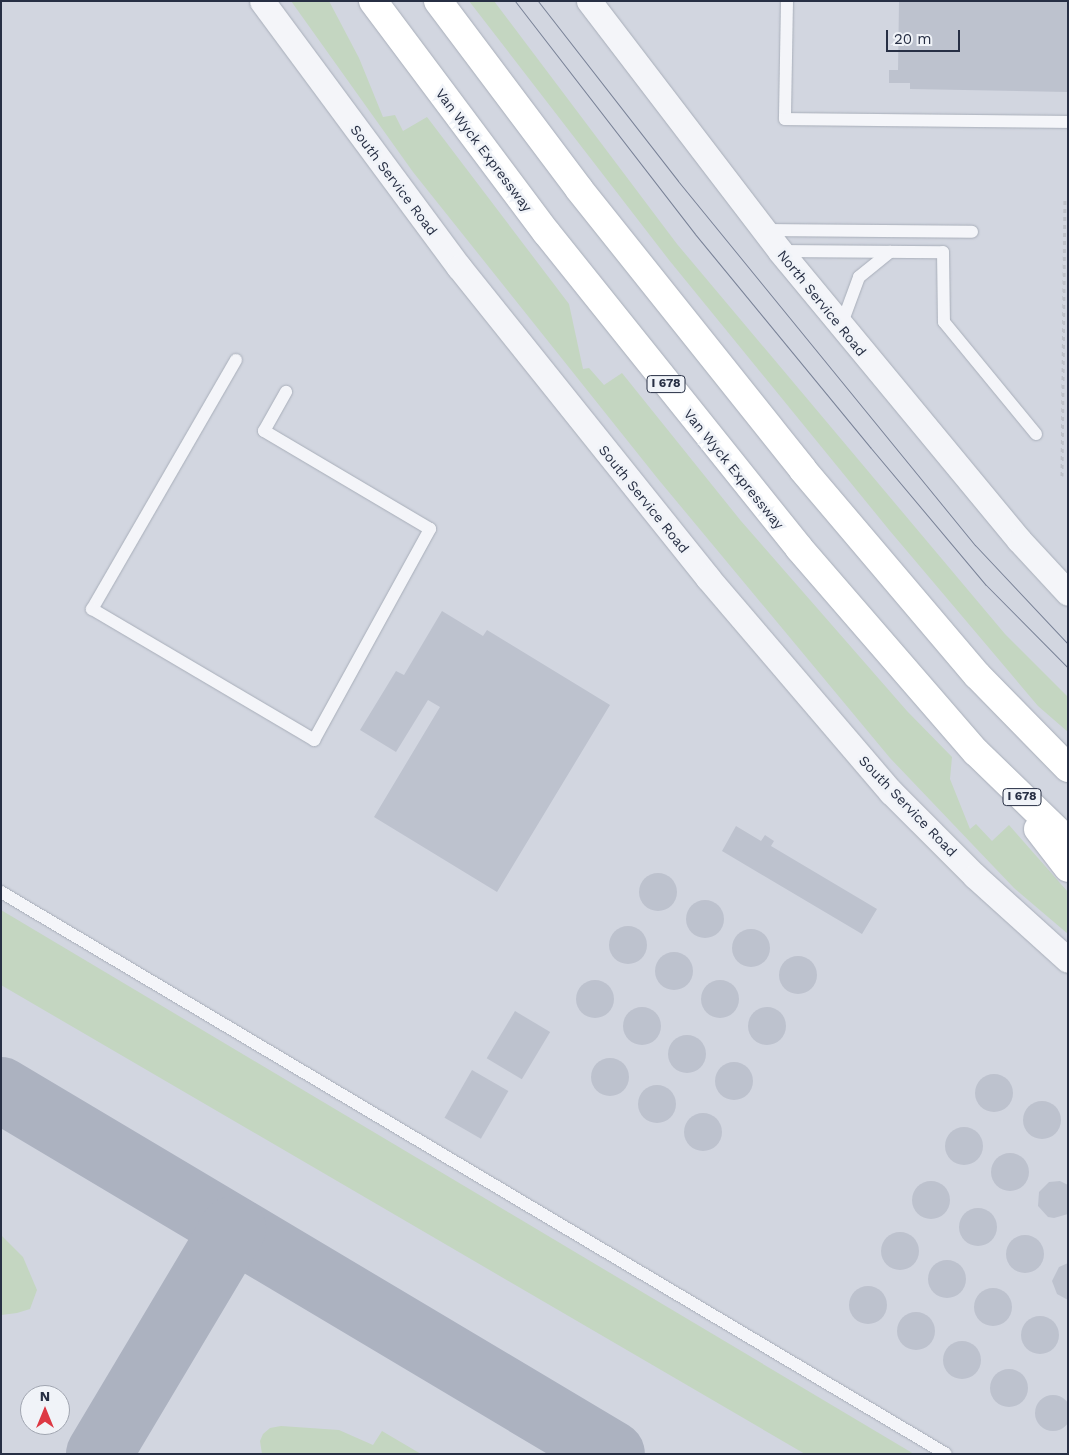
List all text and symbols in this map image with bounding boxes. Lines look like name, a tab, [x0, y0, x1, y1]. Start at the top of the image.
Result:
scale bar	[889, 20, 963, 52]
text: 20 m	[894, 30, 932, 48]
street label: Van Wyck Expressway	[432, 85, 536, 215]
street label: South Service Road	[347, 121, 441, 239]
street label: North Service Road	[774, 247, 870, 359]
road number: I 678	[646, 374, 686, 394]
street label: Van Wyck Expressway	[680, 405, 788, 533]
street label: South Service Road	[595, 442, 693, 556]
street label: South Service Road	[855, 752, 961, 860]
road number: I 678	[1002, 788, 1042, 806]
north arrow	[20, 1385, 70, 1435]
text: N	[40, 1388, 50, 1404]

